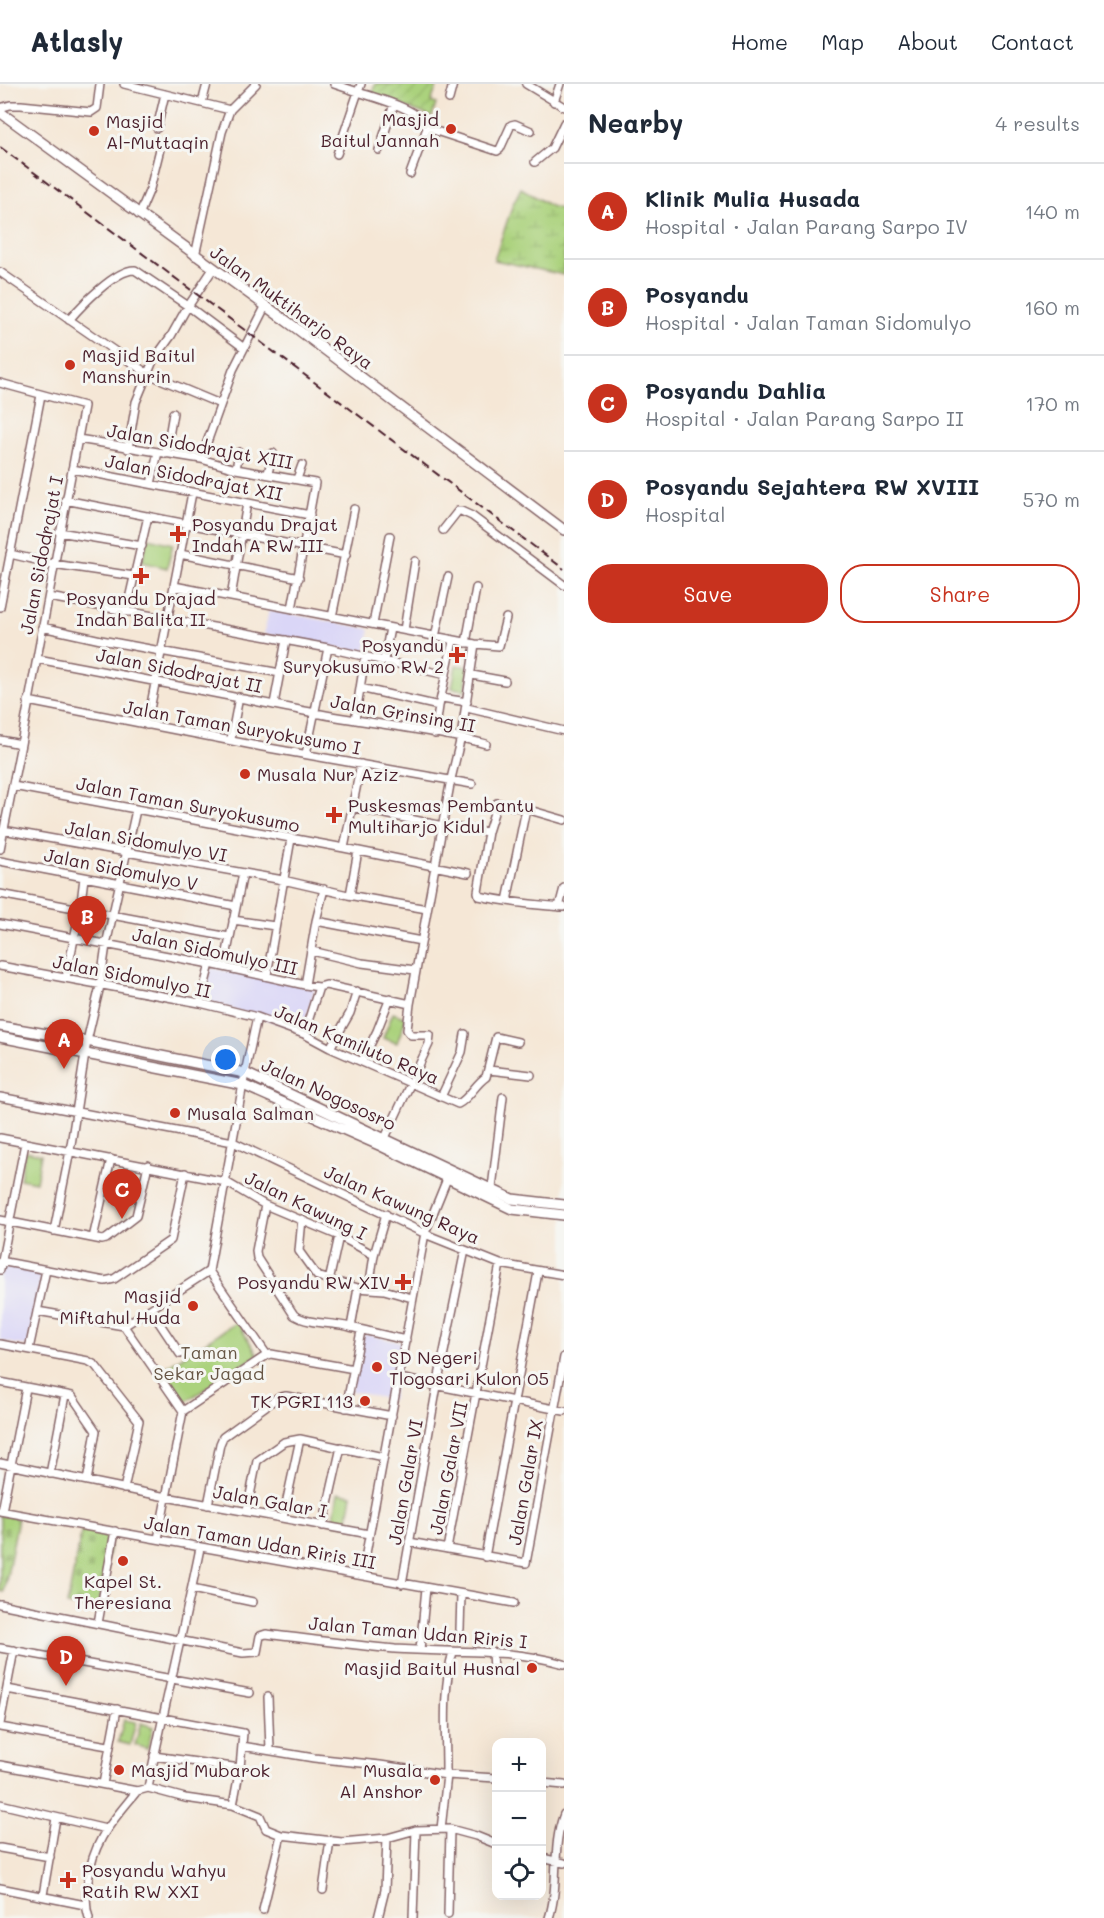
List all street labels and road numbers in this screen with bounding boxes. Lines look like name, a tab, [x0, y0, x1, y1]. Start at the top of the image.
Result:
street label: Jalan Muktiharjo Raya	[206, 240, 378, 374]
street label: Jalan Sidodrajat XIII	[105, 418, 295, 474]
street label: Jalan Sidodrajat XII	[103, 448, 285, 506]
street label: Jalan Sidodrajat I	[14, 474, 68, 636]
street label: Jalan Sidodrajat II	[94, 642, 264, 698]
street label: Jalan Grinsing II	[329, 688, 477, 738]
street label: Jalan Taman Suryokusumo I	[121, 694, 363, 760]
street label: Jalan Taman Suryokusumo	[74, 771, 302, 838]
street label: Jalan Sidomulyo VI	[63, 815, 229, 867]
street label: Jalan Sidomulyo V	[42, 842, 200, 896]
street label: Jalan Sidomulyo III	[130, 923, 300, 979]
street label: Jalan Sidomulyo II	[51, 950, 213, 1002]
street label: Jalan Kamiluto Raya	[271, 998, 443, 1090]
street label: Jalan Nogososro	[258, 1052, 400, 1136]
street label: Jalan Kawung Raya	[320, 1159, 484, 1249]
street label: Jalan Kawung I	[241, 1165, 371, 1245]
street label: Jalan Galar VII	[423, 1399, 473, 1537]
street label: Jalan Galar VI	[382, 1417, 428, 1547]
street label: Jalan Galar IX	[502, 1417, 548, 1547]
street label: Jalan Galar I	[211, 1479, 329, 1523]
street label: Jalan Taman Udan Riris III	[142, 1510, 378, 1574]
street label: Jalan Taman Udan Riris I	[308, 1610, 528, 1654]

